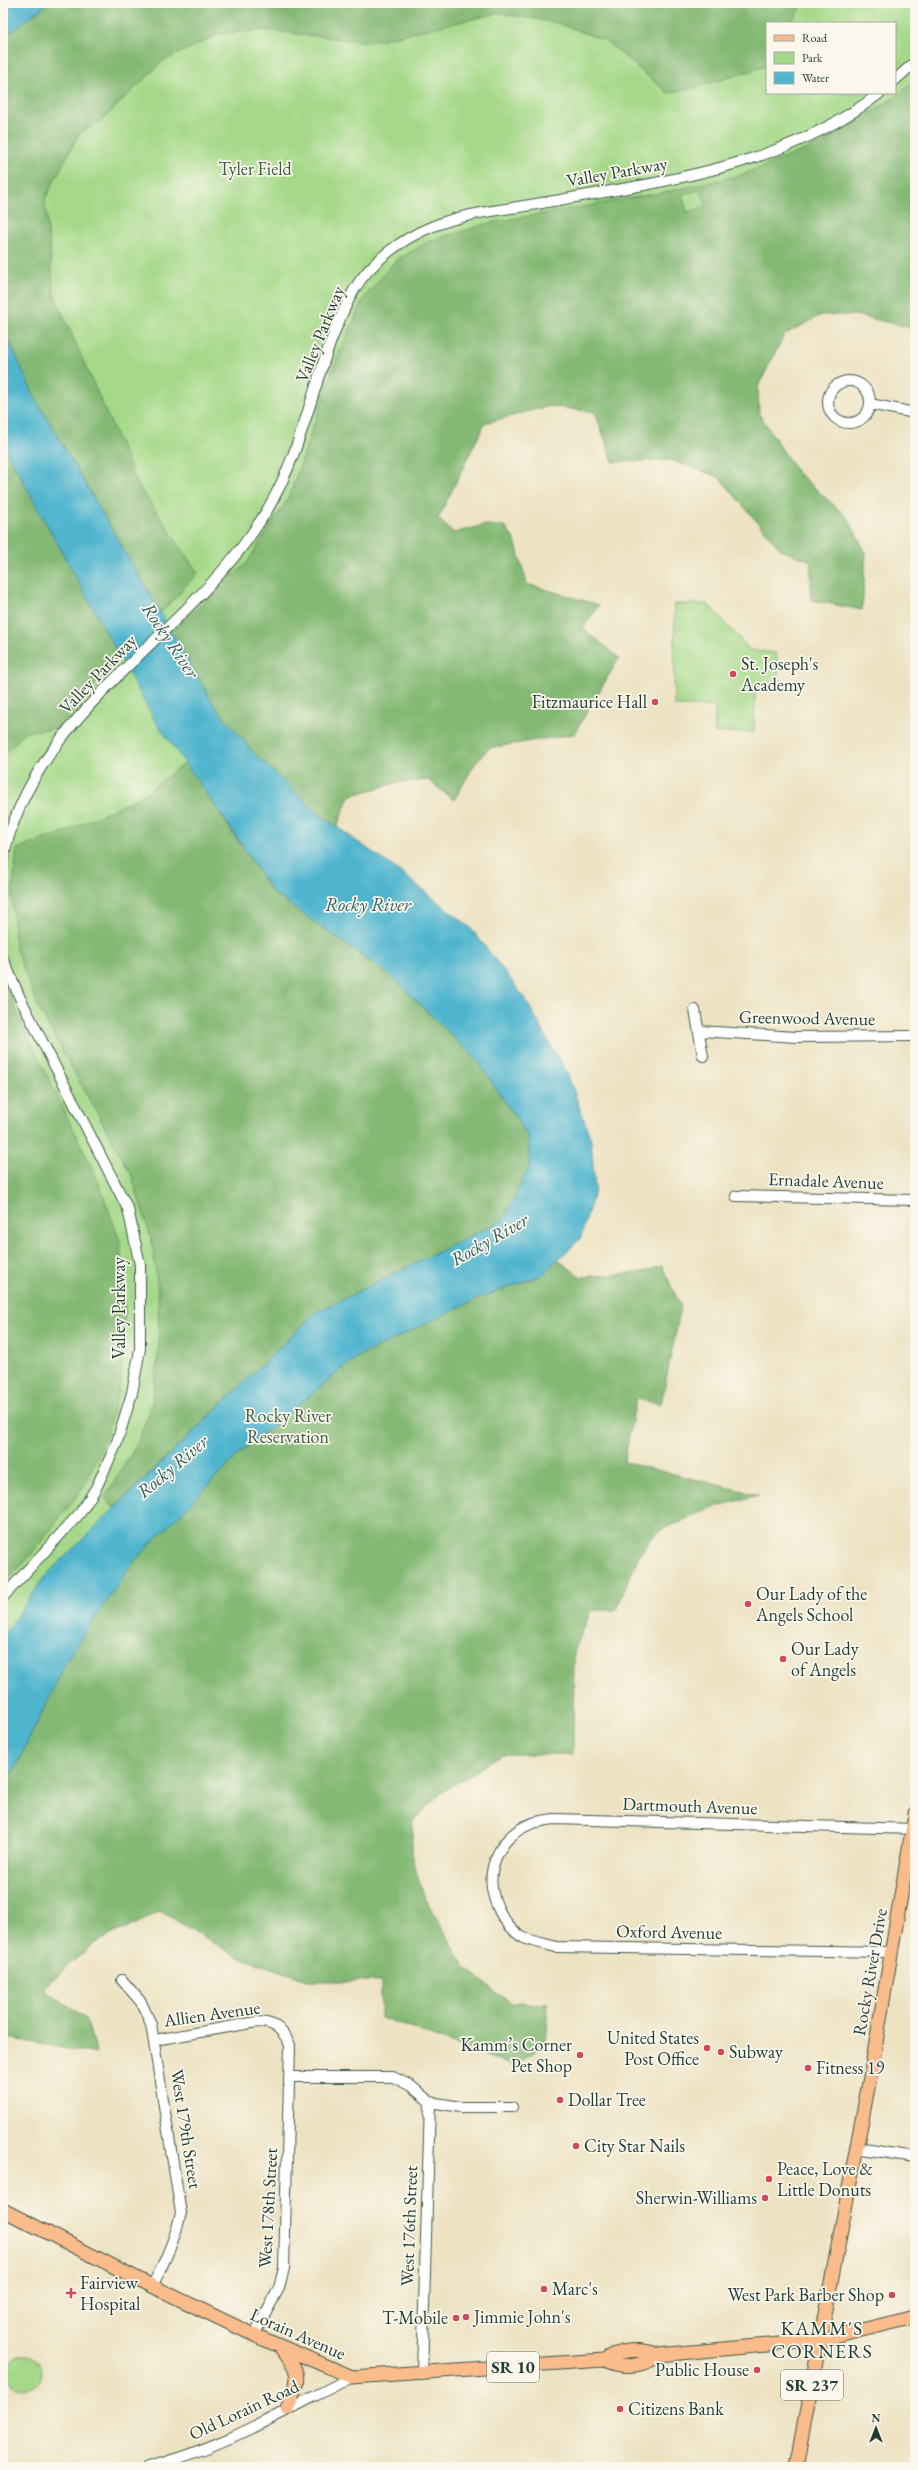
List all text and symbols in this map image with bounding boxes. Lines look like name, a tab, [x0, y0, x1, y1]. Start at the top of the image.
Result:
legend	[766, 22, 896, 94]
text: Road	[802, 30, 828, 46]
text: Park	[802, 50, 823, 66]
text: Water	[802, 70, 829, 86]
street label: Valley Parkway	[565, 151, 669, 192]
park label: Tyler Field	[218, 157, 292, 180]
street label: Valley Parkway	[290, 282, 349, 386]
water label: Rocky River	[136, 598, 205, 684]
street label: Valley Parkway	[54, 629, 142, 718]
place label: St. Joseph's Academy	[740, 652, 819, 696]
marker: St. Joseph's Academy	[728, 669, 738, 679]
place label: Fitzmaurice Hall	[532, 690, 647, 713]
marker: Fitzmaurice Hall	[650, 697, 660, 707]
water label: Rocky River	[325, 892, 412, 917]
street label: Greenwood Avenue	[739, 1005, 875, 1030]
street label: Ernadale Avenue	[768, 1167, 884, 1194]
water label: Rocky River	[446, 1207, 533, 1272]
street label: Valley Parkway	[107, 1257, 130, 1359]
park label: Rocky River Reservation	[245, 1404, 331, 1448]
water label: Rocky River	[131, 1429, 214, 1504]
place label: Our Lady of the Angels School	[755, 1582, 867, 1626]
marker: Our Lady of the Angels School	[743, 1599, 753, 1609]
place label: Our Lady of Angels	[791, 1637, 859, 1681]
marker: Our Lady of Angels	[778, 1654, 788, 1664]
street label: Dartmouth Avenue	[622, 1792, 758, 1819]
street label: Rocky River Drive	[847, 1907, 892, 2037]
street label: Oxford Avenue	[616, 1919, 722, 1944]
street label: Allien Avenue	[161, 1995, 262, 2032]
place label: United States Post Office	[607, 2026, 699, 2070]
place label: Kamm’s Corner Pet Shop	[461, 2033, 572, 2077]
place label: Subway	[729, 2040, 783, 2063]
marker: United States Post Office	[702, 2043, 712, 2053]
marker: Subway	[716, 2047, 726, 2057]
marker: Kamm’s Corner Pet Shop	[575, 2050, 585, 2060]
place label: Fitness 19	[816, 2056, 885, 2079]
marker: Fitness 19	[803, 2063, 813, 2073]
street label: West 179th Street	[166, 2067, 207, 2191]
place label: Dollar Tree	[568, 2088, 646, 2111]
marker: Dollar Tree	[555, 2095, 565, 2105]
place label: City Star Nails	[584, 2134, 685, 2157]
marker: City Star Nails	[571, 2141, 581, 2151]
street label: West 178th Street	[253, 2147, 282, 2269]
place label: Peace, Love & Little Donuts	[777, 2157, 873, 2201]
street label: West 176th Street	[395, 2165, 422, 2287]
marker: Peace, Love & Little Donuts	[764, 2174, 774, 2184]
place label: Sherwin-Williams	[636, 2186, 757, 2209]
marker: Sherwin-Williams	[760, 2193, 770, 2203]
place label: Fairview Hospital	[80, 2271, 140, 2315]
place label: Marc's	[552, 2277, 598, 2300]
place label: West Park Barber Shop	[727, 2283, 884, 2306]
marker: Marc's	[539, 2284, 549, 2294]
marker: Fairview Hospital	[65, 2287, 77, 2299]
marker: West Park Barber Shop	[887, 2290, 897, 2300]
street label: Lorain Avenue	[247, 2302, 349, 2365]
place label: Jimmie John's	[472, 2305, 571, 2328]
place label: T-Mobile	[382, 2306, 448, 2329]
marker: Jimmie John's	[461, 2312, 471, 2322]
marker: T-Mobile	[451, 2313, 461, 2323]
district label: KAMM'S CORNERS	[771, 2315, 873, 2364]
road number: SR 10	[487, 2352, 539, 2382]
place label: Public House	[655, 2358, 749, 2381]
marker: Public House	[752, 2365, 762, 2375]
road number: SR 237	[781, 2370, 843, 2400]
street label: Old Lorain Road	[185, 2374, 303, 2445]
place label: Citizens Bank	[628, 2397, 724, 2420]
marker: Citizens Bank	[615, 2404, 625, 2414]
north arrow	[856, 2408, 896, 2448]
text: N	[872, 2411, 881, 2425]

